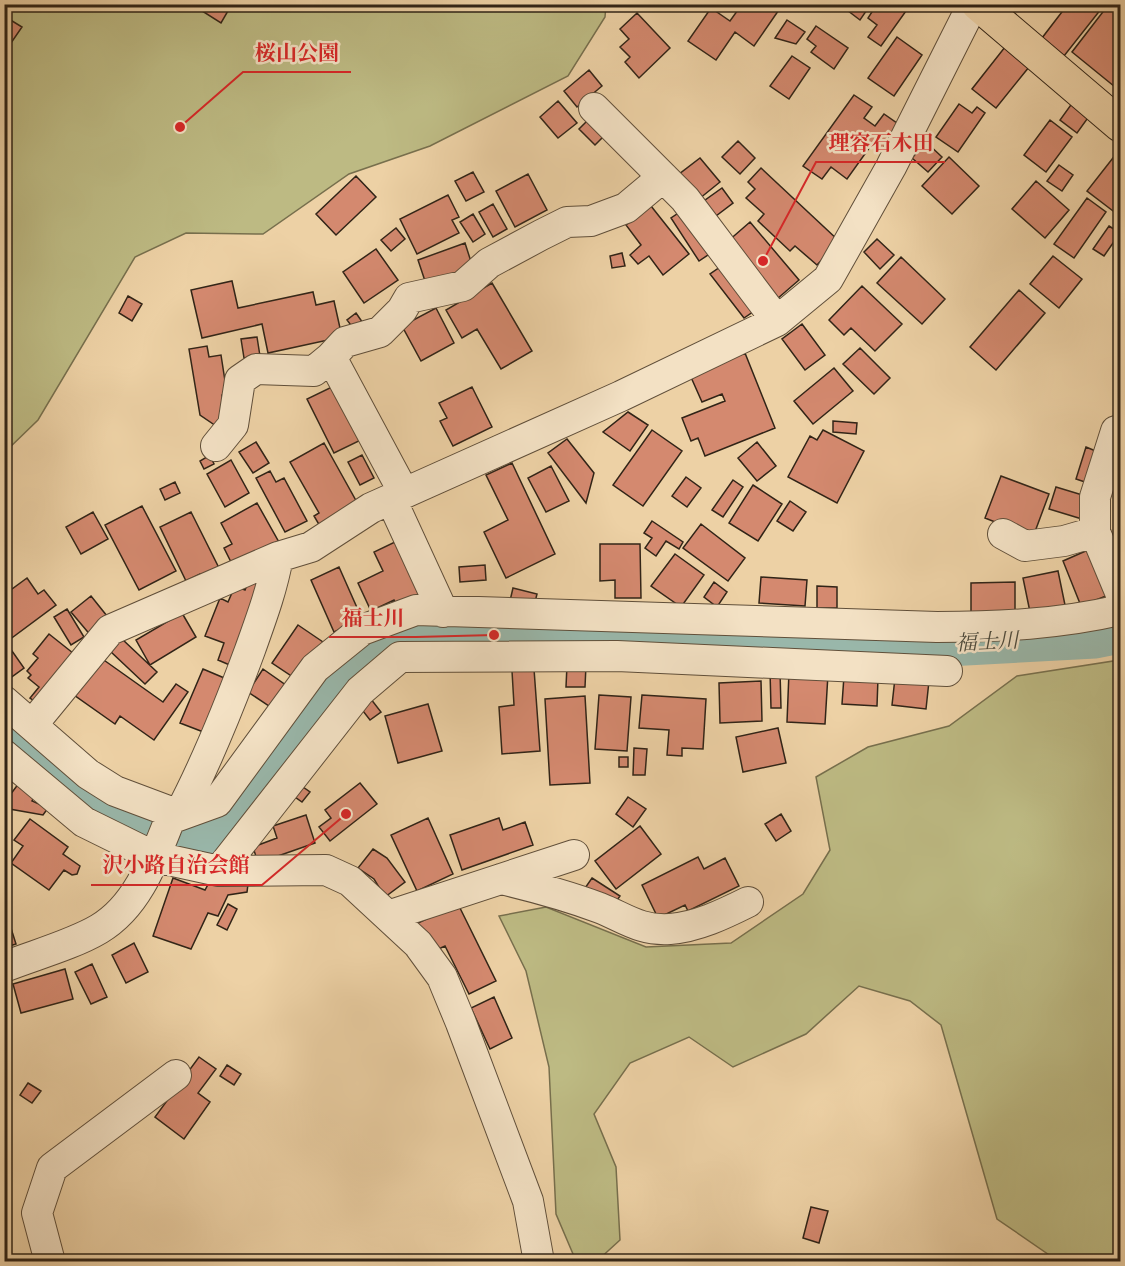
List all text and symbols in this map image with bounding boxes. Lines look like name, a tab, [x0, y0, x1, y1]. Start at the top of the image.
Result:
callout: 桜山公園	[243, 33, 351, 72]
text: 桜山公園	[255, 39, 339, 68]
callout: 理容石木田	[816, 123, 945, 162]
text: 理容石木田	[829, 129, 934, 158]
callout: 福士川	[329, 598, 416, 637]
text: 福士川	[342, 604, 405, 633]
water label: 福士川	[955, 626, 1021, 658]
callout: 沢小路自治会館	[91, 846, 262, 885]
text: 沢小路自治会館	[103, 851, 250, 880]

